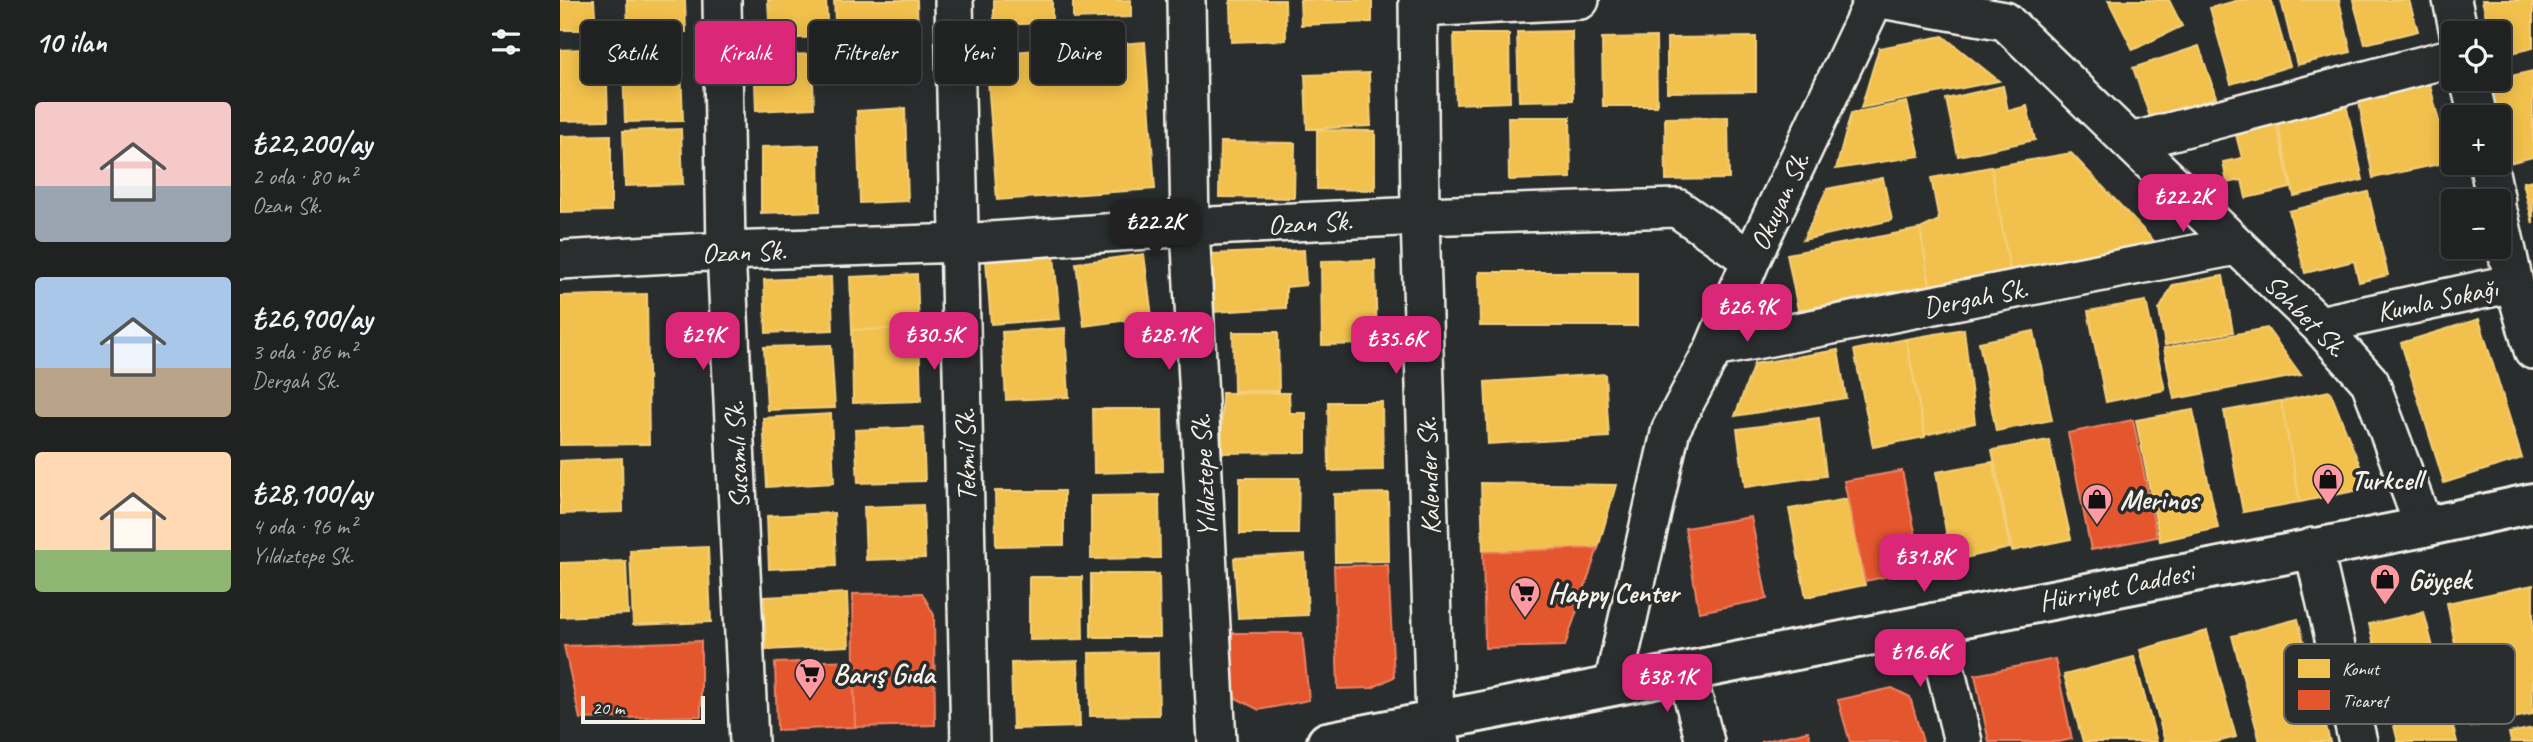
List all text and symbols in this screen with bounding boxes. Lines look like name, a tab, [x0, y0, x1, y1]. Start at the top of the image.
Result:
chip: Satılık	[581, 21, 681, 84]
chip: Kiralık	[695, 21, 795, 84]
chip: Filtreler	[809, 21, 921, 84]
chip: Yeni	[935, 21, 1017, 84]
chip: Daire	[1031, 21, 1125, 84]
map controls	[2441, 21, 2511, 259]
button: locate	[2441, 21, 2511, 91]
text: 10 ilan	[35, 23, 107, 61]
icon: filters	[487, 23, 525, 61]
button: +	[2441, 105, 2511, 175]
text: ₺22,200/ay	[252, 124, 372, 162]
icon: home	[91, 130, 175, 214]
street label: Okuyan Sk.	[1741, 146, 1818, 256]
text: 2 oda · 80 m²	[252, 162, 356, 191]
pin: ₺22.2K	[2126, 174, 2240, 234]
text: ₺22.2K	[2154, 182, 2212, 211]
button: −	[2441, 189, 2511, 259]
text: Ozan Sk.	[252, 191, 321, 220]
pin: ₺22.2K	[1098, 200, 1212, 259]
street label: Ozan Sk.	[1267, 203, 1354, 242]
text: ₺22.2K	[1126, 207, 1184, 236]
street label: Ozan Sk.	[701, 233, 787, 270]
street label: Sohbet Sk.	[2257, 266, 2355, 365]
street label: Kumla Sokağı	[2374, 269, 2502, 329]
street label: Dergah Sk.	[1920, 270, 2031, 325]
pin: ₺26.9K	[1690, 284, 1804, 344]
text: ₺26.9K	[1718, 292, 1776, 321]
text: ₺26,900/ay	[252, 299, 372, 337]
icon: home	[91, 305, 175, 389]
pin: ₺29K	[662, 312, 744, 372]
pin: ₺30.5K	[877, 312, 991, 372]
pin: ₺28.1K	[1112, 312, 1226, 372]
pin: ₺35.6K	[1339, 316, 1453, 376]
text: ₺29K	[682, 320, 724, 349]
text: ₺30.5K	[905, 320, 963, 349]
text: ₺28.1K	[1140, 320, 1198, 349]
text: ₺35.6K	[1367, 324, 1425, 353]
text: 3 oda · 86 m²	[252, 337, 356, 366]
text: Dergah Sk.	[252, 366, 339, 395]
street label: Susamlı Sk.	[716, 400, 757, 510]
street label: Tekmil Sk.	[947, 408, 984, 502]
street label: Yıldıztepe Sk.	[1183, 413, 1224, 539]
street label: Kalender Sk.	[1409, 416, 1448, 535]
shop icon: Turkcell	[2311, 462, 2345, 506]
place label: Turkcell	[2351, 462, 2427, 497]
text: ₺28,100/ay	[252, 474, 372, 512]
icon: home	[91, 480, 175, 564]
shop icon: Merinos	[2080, 482, 2114, 526]
place label: Merinos	[2120, 482, 2201, 517]
text: 4 oda · 96 m²	[252, 512, 356, 541]
pin: ₺31.8K	[1867, 534, 1981, 594]
text: Yıldıztepe Sk.	[252, 541, 354, 570]
text: ₺31.8K	[1895, 542, 1953, 571]
street label: Hürriyet Caddesi	[2036, 554, 2200, 619]
shop icon: Göyçek	[2368, 562, 2402, 606]
place label: Göyçek	[2408, 562, 2474, 597]
supermarket icon: Happy Center	[1508, 575, 1542, 619]
place label: Happy Center	[1548, 575, 1682, 610]
pin: ₺16.6K	[1863, 630, 1977, 689]
text: ₺16.6K	[1891, 637, 1949, 666]
legend	[2284, 644, 2515, 724]
pin: ₺38.1K	[1610, 654, 1724, 714]
supermarket icon: Barış Gıda	[793, 656, 827, 700]
place label: Barış Gıda	[833, 656, 937, 691]
text: Konut	[2342, 657, 2381, 681]
text: ₺38.1K	[1638, 662, 1696, 691]
text: Ticaret	[2342, 689, 2391, 713]
scale bar	[581, 693, 705, 725]
text: 20 m	[592, 696, 624, 720]

